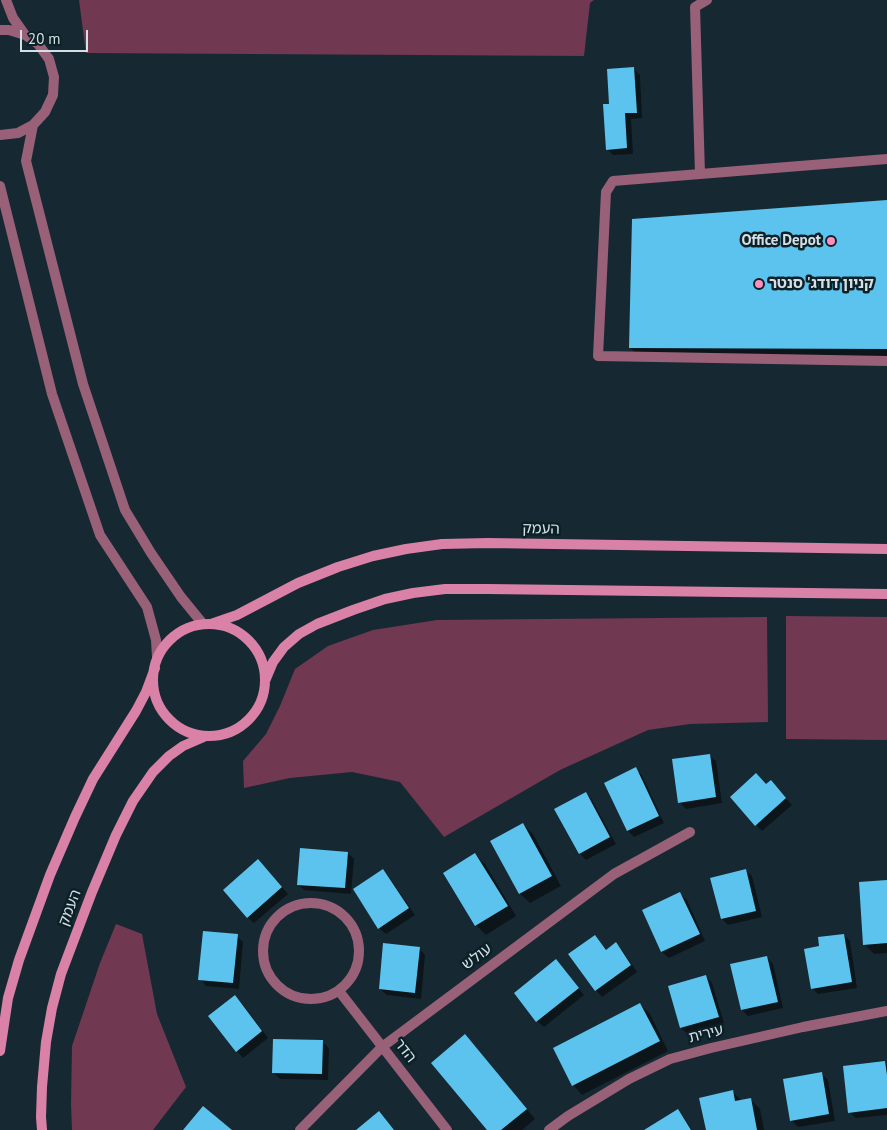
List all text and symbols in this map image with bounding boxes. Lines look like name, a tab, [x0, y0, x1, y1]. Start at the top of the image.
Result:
scale bar	[22, 20, 90, 52]
text: 20 m	[28, 29, 61, 48]
place label: Office Depot	[741, 232, 821, 250]
marker: Office Depot	[825, 235, 837, 247]
place label: קניון דודג' סנטר	[769, 275, 874, 293]
marker: קניון דודג' סנטר	[753, 278, 765, 290]
street label: העמק	[522, 520, 560, 538]
street label: העמק	[55, 887, 85, 929]
street label: עולש	[459, 940, 495, 974]
street label: עירית	[687, 1021, 725, 1047]
street label: הדר	[390, 1036, 420, 1066]

